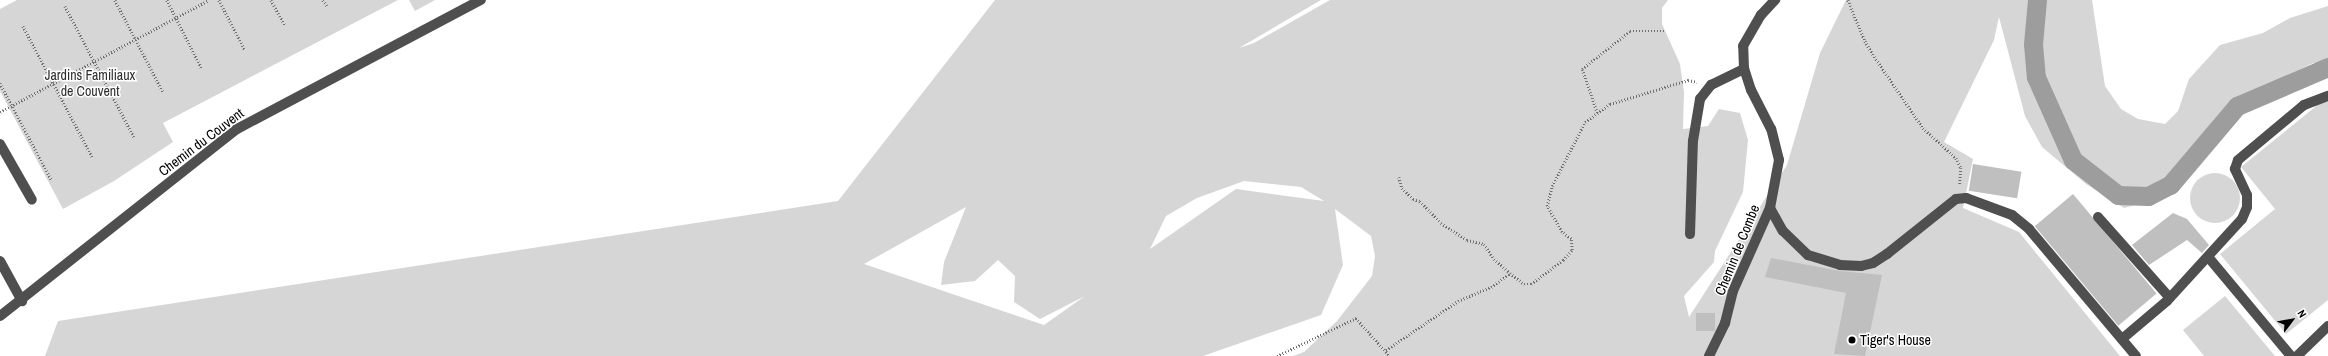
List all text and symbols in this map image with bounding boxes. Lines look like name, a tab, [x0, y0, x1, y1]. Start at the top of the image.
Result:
park label: Jardins Familiaux de Couvent	[45, 67, 135, 100]
street label: Chemin du Couvent	[155, 105, 247, 179]
street label: Chemin de Combe	[1711, 202, 1763, 298]
north arrow	[2272, 300, 2312, 340]
text: N	[2295, 307, 2310, 320]
place label: Tiger's House	[1860, 332, 1931, 348]
marker: Tiger's House	[1847, 335, 1857, 345]

